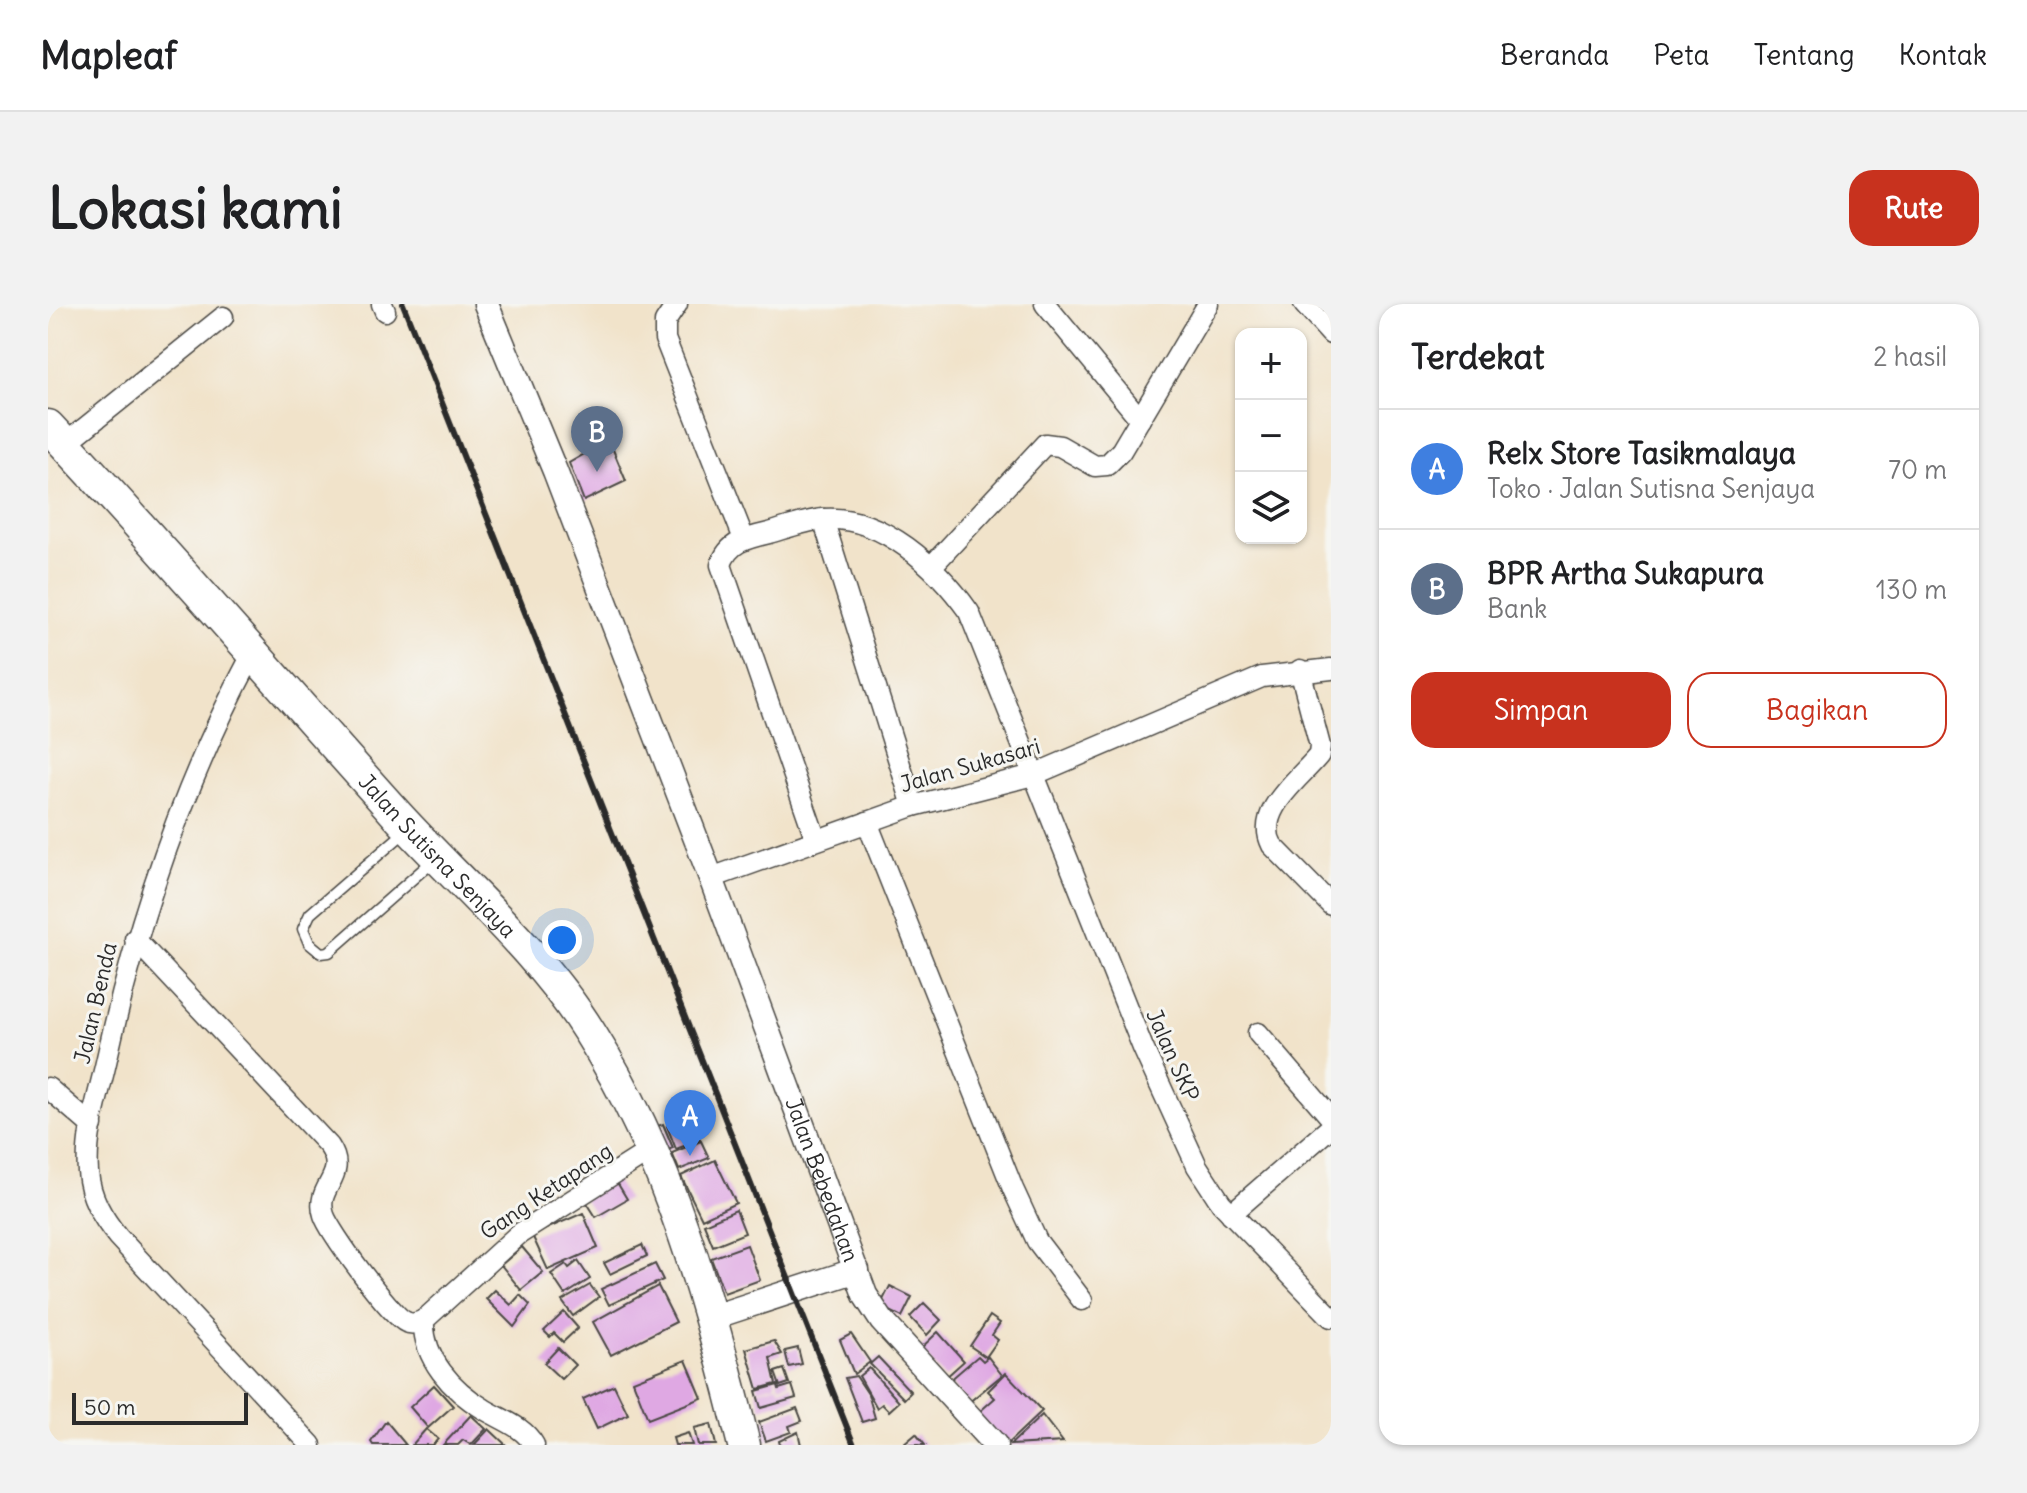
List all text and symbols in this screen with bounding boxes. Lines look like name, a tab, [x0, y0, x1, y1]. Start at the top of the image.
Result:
text: Mapleaf	[40, 32, 177, 79]
text: Beranda	[1500, 37, 1609, 73]
text: Peta	[1653, 37, 1710, 73]
text: Tentang	[1754, 37, 1855, 73]
text: Kontak	[1899, 37, 1987, 73]
button: Rute	[1849, 170, 1979, 246]
text: Lokasi kami	[48, 173, 343, 243]
map controls	[1235, 328, 1307, 544]
button: +	[1235, 328, 1307, 400]
text: Terdekat	[1411, 335, 1544, 378]
text: 2 hasil	[1873, 340, 1947, 373]
button: −	[1235, 400, 1307, 472]
pin: B	[571, 406, 623, 472]
text: Relx Store Tasikmalaya	[1487, 434, 1796, 472]
text: A	[1429, 453, 1445, 486]
text: 70 m	[1888, 453, 1947, 486]
button: layers	[1235, 472, 1307, 544]
text: Toko · Jalan Sutisna Senjaya	[1487, 472, 1815, 505]
text: BPR Artha Sukapura	[1487, 554, 1764, 592]
text: B	[1428, 573, 1446, 606]
text: 130 m	[1876, 573, 1947, 606]
text: Bank	[1487, 592, 1547, 625]
button: Simpan	[1411, 672, 1671, 748]
button: Bagikan	[1687, 672, 1947, 748]
street label: Jalan Sukasari	[897, 732, 1043, 798]
street label: Jalan Sutisna Senjaya	[353, 768, 522, 944]
your location	[542, 920, 582, 960]
street label: Jalan Benda	[67, 940, 123, 1066]
street label: Jalan SKP	[1140, 1004, 1206, 1106]
pin: A	[664, 1090, 716, 1156]
street label: Jalan Bebedahan	[779, 1094, 865, 1266]
street label: Gang Ketapang	[474, 1136, 618, 1246]
scale bar	[72, 1389, 248, 1425]
text: 50 m	[84, 1393, 136, 1421]

